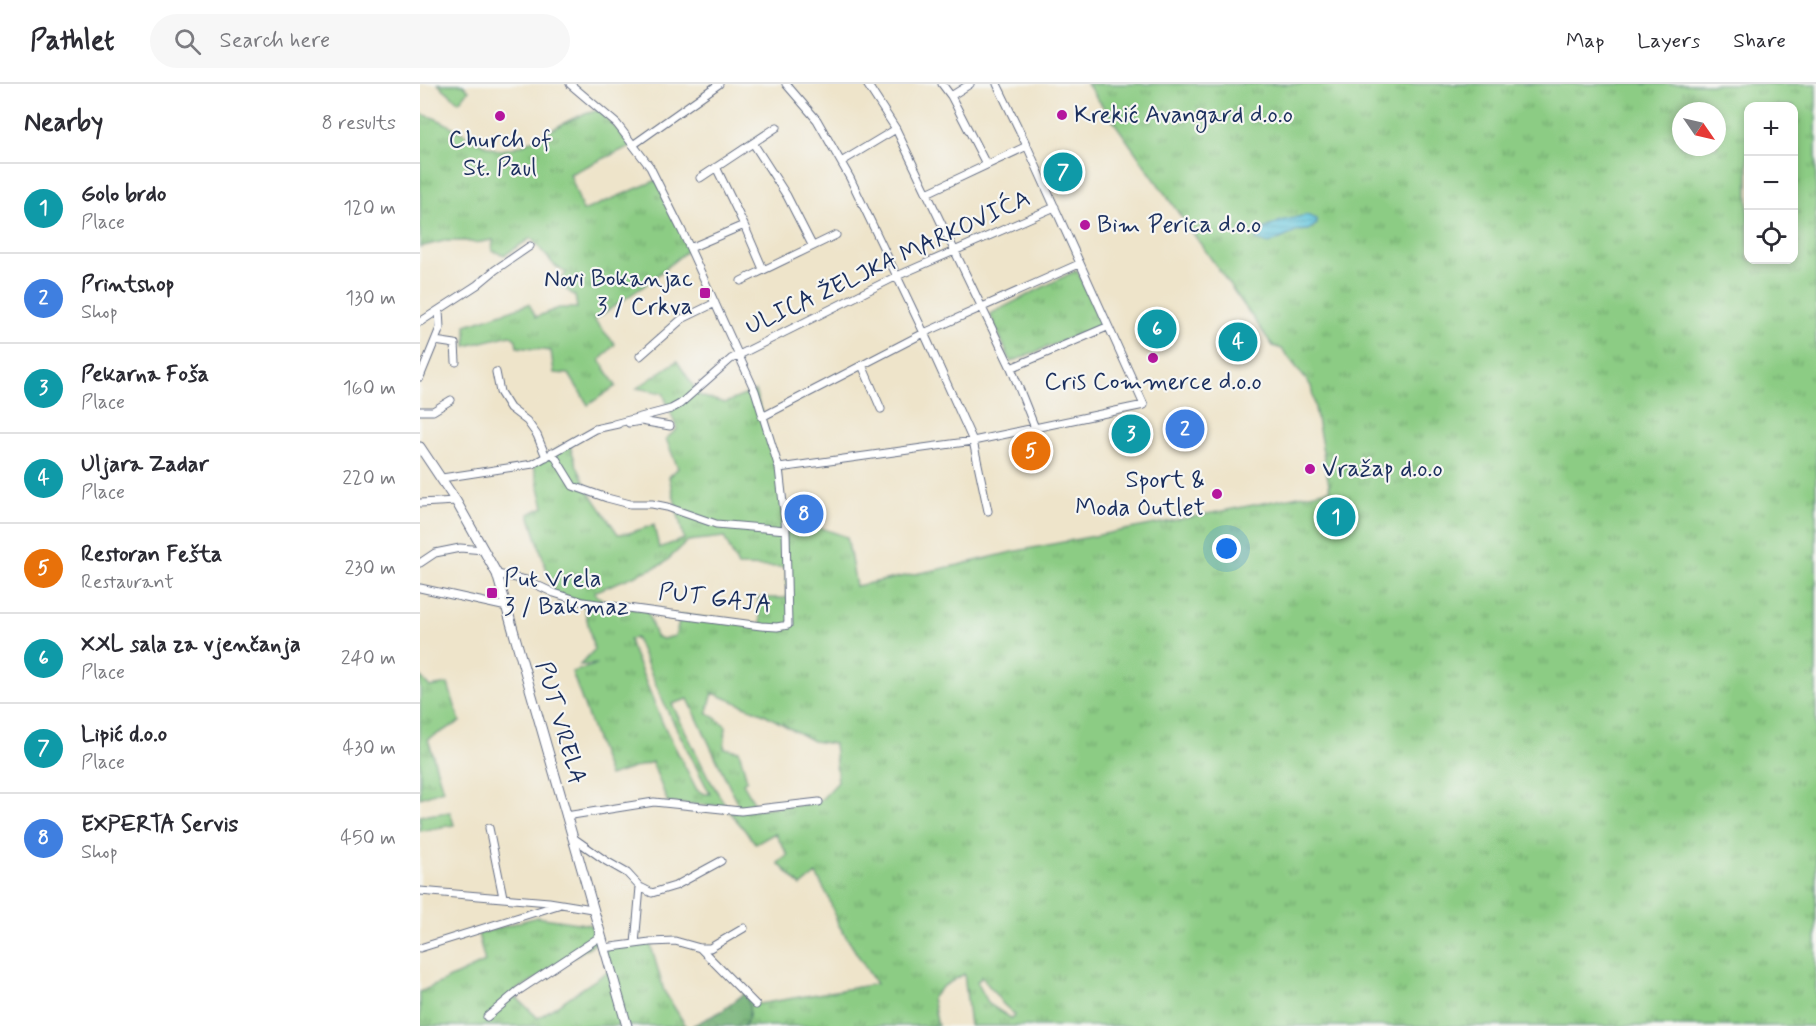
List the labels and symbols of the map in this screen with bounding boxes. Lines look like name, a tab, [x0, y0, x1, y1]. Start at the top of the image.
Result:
place label: Krekić Avangard d.o.o	[1074, 100, 1293, 133]
north arrow	[1672, 102, 1726, 156]
marker: Krekić Avangard d.o.o	[1055, 108, 1069, 122]
marker: Church of St. Paul	[493, 109, 507, 123]
place label: Church of St. Paul	[449, 125, 551, 184]
pin: 7	[1044, 150, 1082, 194]
street label: ULICA ŽELJKA MARKOVIĆA	[740, 181, 1036, 343]
place label: Bim Perica d.o.o	[1097, 210, 1261, 241]
marker: Bim Perica d.o.o	[1078, 218, 1092, 232]
place label: Novi Bokanjac 3 / Crkva	[544, 264, 693, 323]
marker: Novi Bokanjac 3 / Crkva	[698, 286, 712, 300]
pin: 6	[1138, 306, 1176, 352]
pin: 4	[1218, 320, 1258, 364]
marker: Cris Commerce d.o.o	[1146, 351, 1160, 365]
place label: Cris Commerce d.o.o	[1044, 367, 1262, 398]
pin: 2	[1166, 406, 1204, 452]
pin: 3	[1112, 412, 1150, 456]
pin: 5	[1012, 428, 1050, 473]
place label: Vražap d.o.o	[1322, 454, 1443, 485]
marker: Vražap d.o.o	[1303, 462, 1317, 476]
place label: Sport & Moda Outlet	[1075, 465, 1205, 524]
marker: Sport & Moda Outlet	[1210, 487, 1224, 501]
pin: 8	[784, 492, 824, 536]
pin: 1	[1316, 494, 1356, 540]
your location	[1212, 534, 1241, 563]
place label: Put Vrela 3 / Bakmaz	[504, 564, 629, 623]
street label: PUT GAJA	[657, 577, 773, 621]
marker: Put Vrela 3 / Bakmaz	[485, 586, 499, 600]
street label: PUT VRELA	[528, 658, 592, 788]

